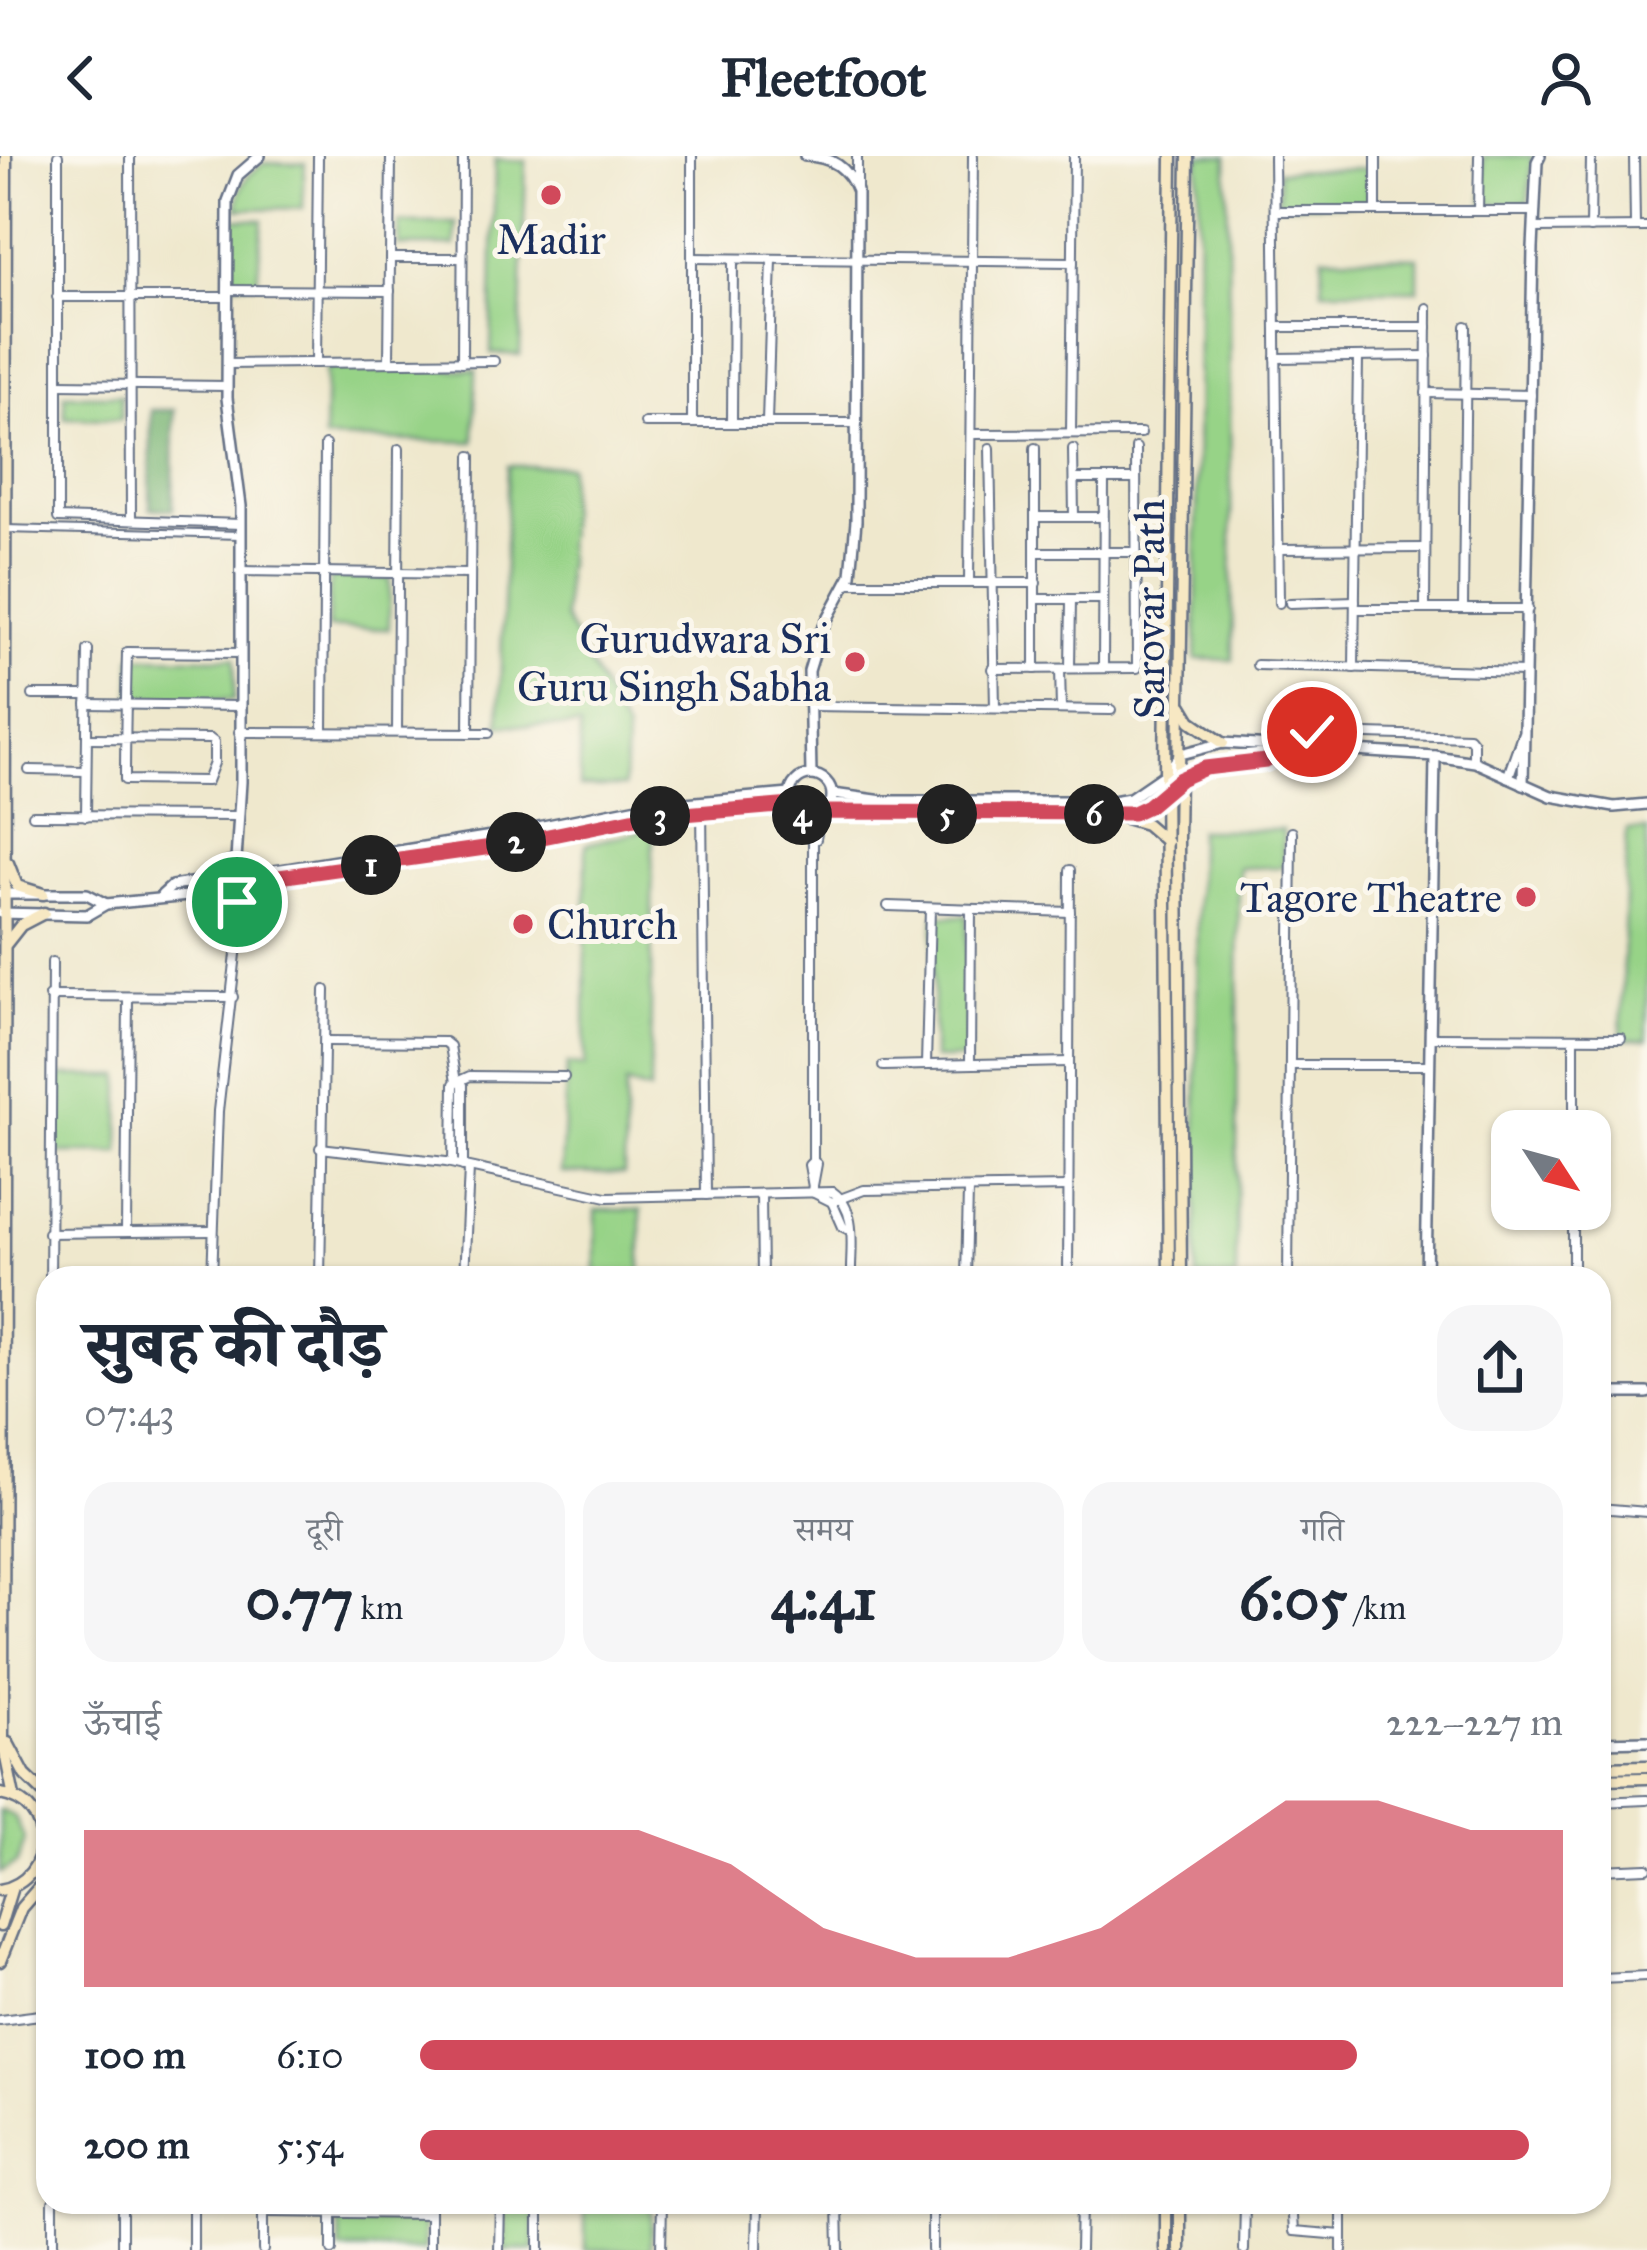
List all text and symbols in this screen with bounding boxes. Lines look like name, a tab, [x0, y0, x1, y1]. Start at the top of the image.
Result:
icon: back	[48, 45, 114, 111]
text: Fleetfoot	[721, 45, 926, 111]
icon: person	[1533, 45, 1599, 111]
marker: Madir	[538, 182, 564, 208]
place label: Madir	[496, 214, 606, 266]
street label: Sarovar Path	[1124, 499, 1176, 719]
place label: Gurudwara Sri Guru Singh Sabha	[517, 613, 831, 713]
marker: Gurudwara Sri Guru Singh Sabha	[842, 649, 868, 675]
pin	[1261, 681, 1363, 783]
icon: check	[1279, 699, 1345, 765]
pin: 5	[917, 784, 977, 844]
pin: 6	[1064, 784, 1124, 844]
pin: 4	[772, 785, 832, 845]
pin: 3	[630, 786, 690, 846]
text: 5	[939, 794, 955, 834]
text: 6	[1086, 794, 1102, 834]
text: 4	[793, 795, 811, 835]
text: 3	[653, 796, 667, 836]
pin: 2	[486, 812, 546, 872]
text: 2	[508, 822, 524, 862]
pin: 1	[341, 835, 401, 895]
text: 1	[364, 845, 378, 885]
pin	[186, 851, 288, 953]
icon: arrive	[204, 869, 270, 935]
place label: Tagore Theatre	[1240, 872, 1502, 924]
marker: Tagore Theatre	[1513, 884, 1539, 910]
place label: Church	[547, 899, 678, 951]
marker: Church	[510, 911, 536, 937]
north arrow	[1491, 1110, 1611, 1230]
map controls	[1491, 1110, 1611, 1230]
text: सुबह की दौड़	[84, 1303, 383, 1384]
button: share	[1437, 1305, 1563, 1431]
text: 07:43	[84, 1389, 175, 1437]
text: दूरी	[307, 1510, 342, 1550]
text: समय	[794, 1510, 853, 1550]
text: गति	[1301, 1510, 1344, 1550]
text: 0.77	[245, 1562, 353, 1635]
text: 4:41	[771, 1562, 876, 1635]
text: 6:05	[1239, 1562, 1347, 1635]
text: km	[353, 1588, 404, 1628]
text: /km	[1347, 1588, 1406, 1628]
text: ऊँचाई	[84, 1698, 161, 1746]
text: 222–227 m	[1386, 1698, 1563, 1746]
text: 100 m	[84, 2031, 186, 2079]
text: 6:10	[276, 2031, 344, 2079]
text: 200 m	[84, 2121, 190, 2169]
text: 5:54	[276, 2121, 343, 2169]

